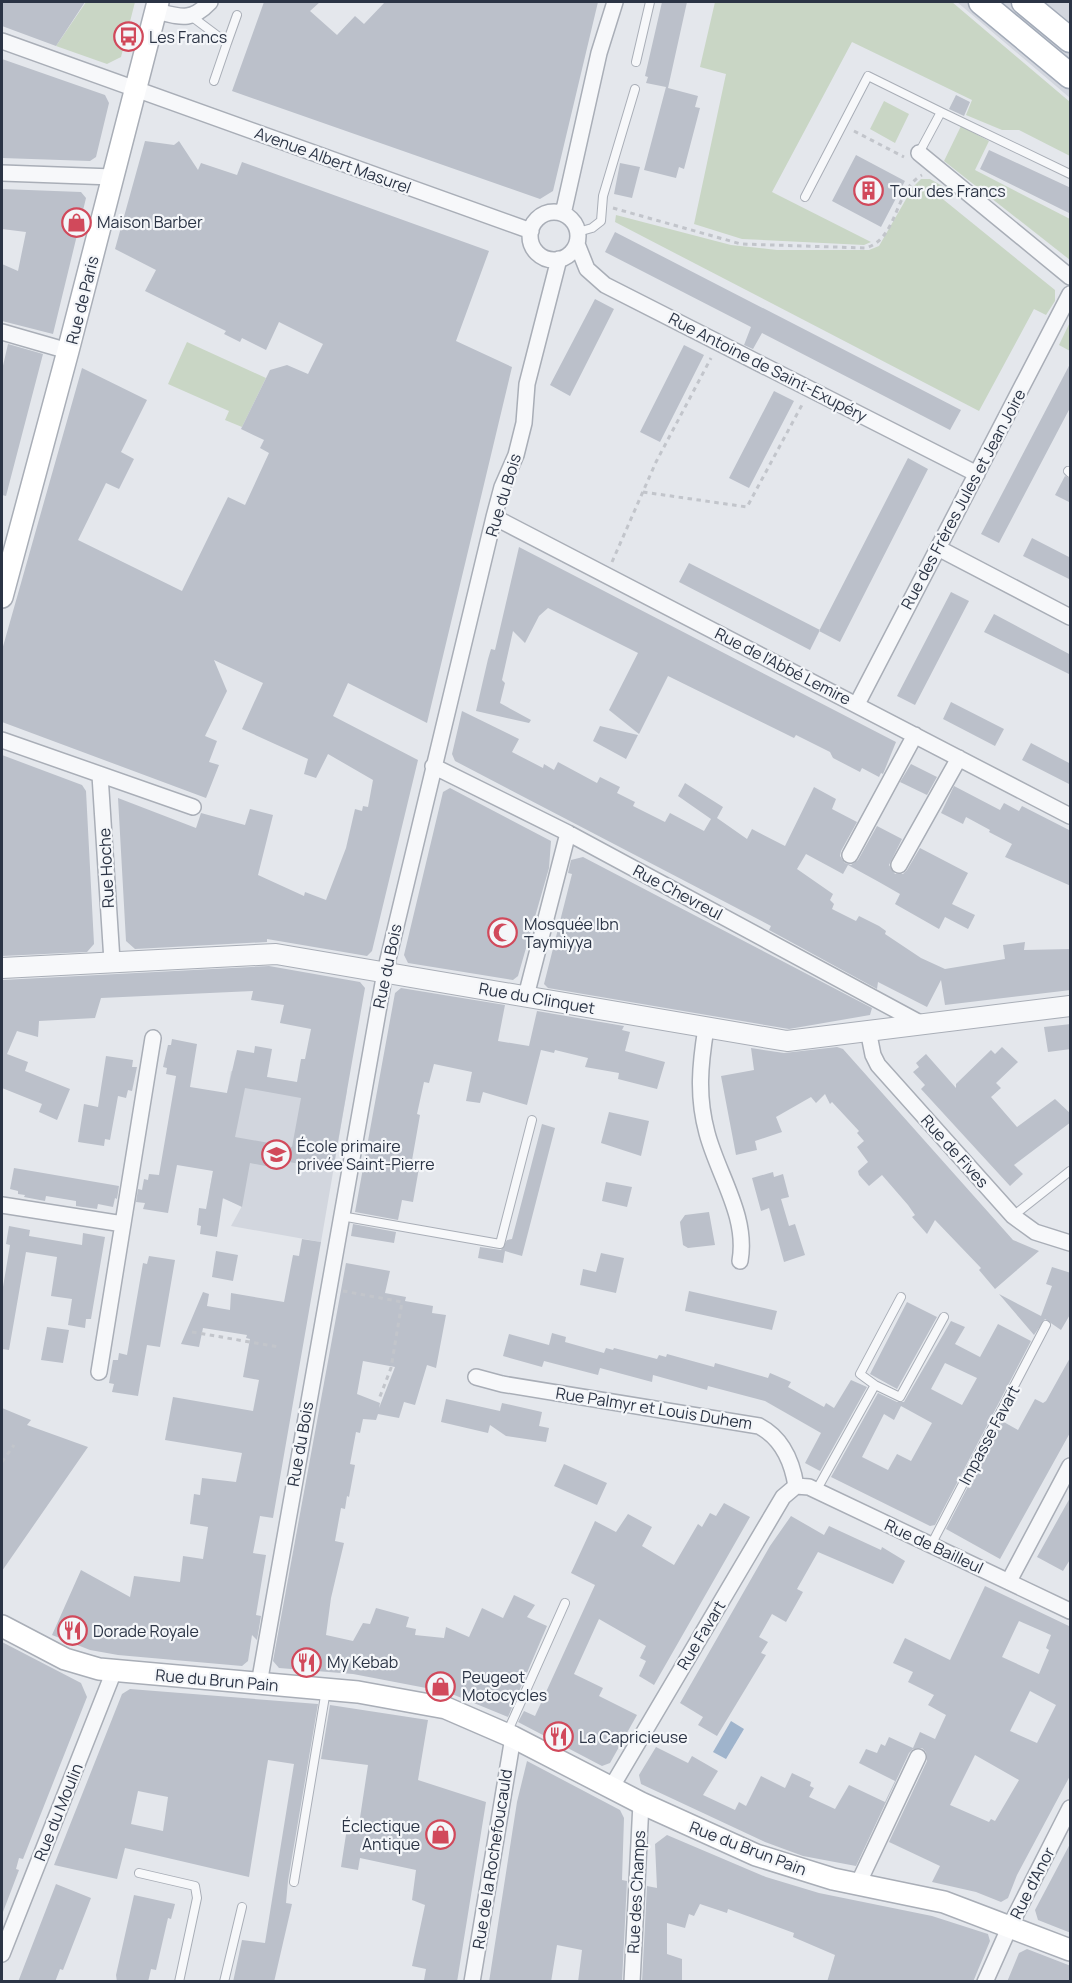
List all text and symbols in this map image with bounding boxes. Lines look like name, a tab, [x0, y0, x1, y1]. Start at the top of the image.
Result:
bus stop icon: Les Francs	[112, 21, 144, 53]
place label: Les Francs	[149, 26, 227, 48]
street label: Avenue Albert Masurel	[252, 121, 414, 199]
building icon: Tour des Francs	[853, 175, 885, 207]
place label: Tour des Francs	[890, 180, 1006, 202]
shop icon: Maison Barber	[60, 206, 92, 238]
place label: Maison Barber	[97, 211, 203, 233]
street label: Rue de Paris	[60, 254, 104, 346]
street label: Rue Antoine de Saint-Exupéry	[665, 307, 872, 427]
street label: Rue des Frères Jules et Jean Joire	[895, 385, 1031, 613]
street label: Rue du Bois	[480, 451, 526, 539]
street label: Rue de l'Abbé Lemire	[711, 622, 855, 710]
street label: Rue Hoche	[93, 827, 119, 909]
street label: Rue Chevreul	[629, 859, 727, 925]
place label: Mosquée Ibn Taymiyya	[524, 913, 619, 953]
mosque icon: Mosquée Ibn Taymiyya	[487, 917, 519, 949]
street label: Rue du Bois	[367, 922, 407, 1010]
street label: Rue du Clinquet	[477, 977, 597, 1019]
street label: Rue de Fives	[916, 1110, 994, 1192]
place label: École primaire privée Saint-Pierre	[297, 1135, 435, 1175]
school or university icon: École primaire privée Saint-Pierre	[260, 1139, 292, 1171]
street label: Impasse Favart	[953, 1381, 1025, 1489]
street label: Rue Palmyr et Louis Duhem	[554, 1382, 754, 1434]
street label: Rue du Bois	[282, 1400, 318, 1488]
street label: Rue de Bailleul	[881, 1513, 987, 1579]
street label: Rue Favart	[672, 1596, 730, 1674]
restaurant icon: Dorade Royale	[56, 1615, 88, 1647]
place label: Dorade Royale	[93, 1620, 199, 1642]
restaurant icon: My Kebab	[290, 1646, 322, 1678]
place label: My Kebab	[327, 1651, 398, 1673]
street label: Rue du Brun Pain	[155, 1664, 279, 1696]
place label: Peugeot Motocycles	[462, 1666, 547, 1706]
shop icon: Peugeot Motocycles	[425, 1670, 457, 1702]
restaurant icon: La Capricieuse	[542, 1721, 574, 1753]
place label: La Capricieuse	[579, 1726, 688, 1748]
street label: Rue du Moulin	[28, 1760, 88, 1864]
street label: Rue de la Rochefoucauld	[467, 1767, 517, 1951]
place label: Éclectique Antique	[342, 1815, 420, 1855]
street label: Rue du Brun Pain	[686, 1816, 810, 1880]
shop icon: Éclectique Antique	[425, 1819, 457, 1851]
street label: Rue des Champs	[622, 1830, 650, 1954]
street label: Rue d'Anor	[1005, 1843, 1060, 1923]

